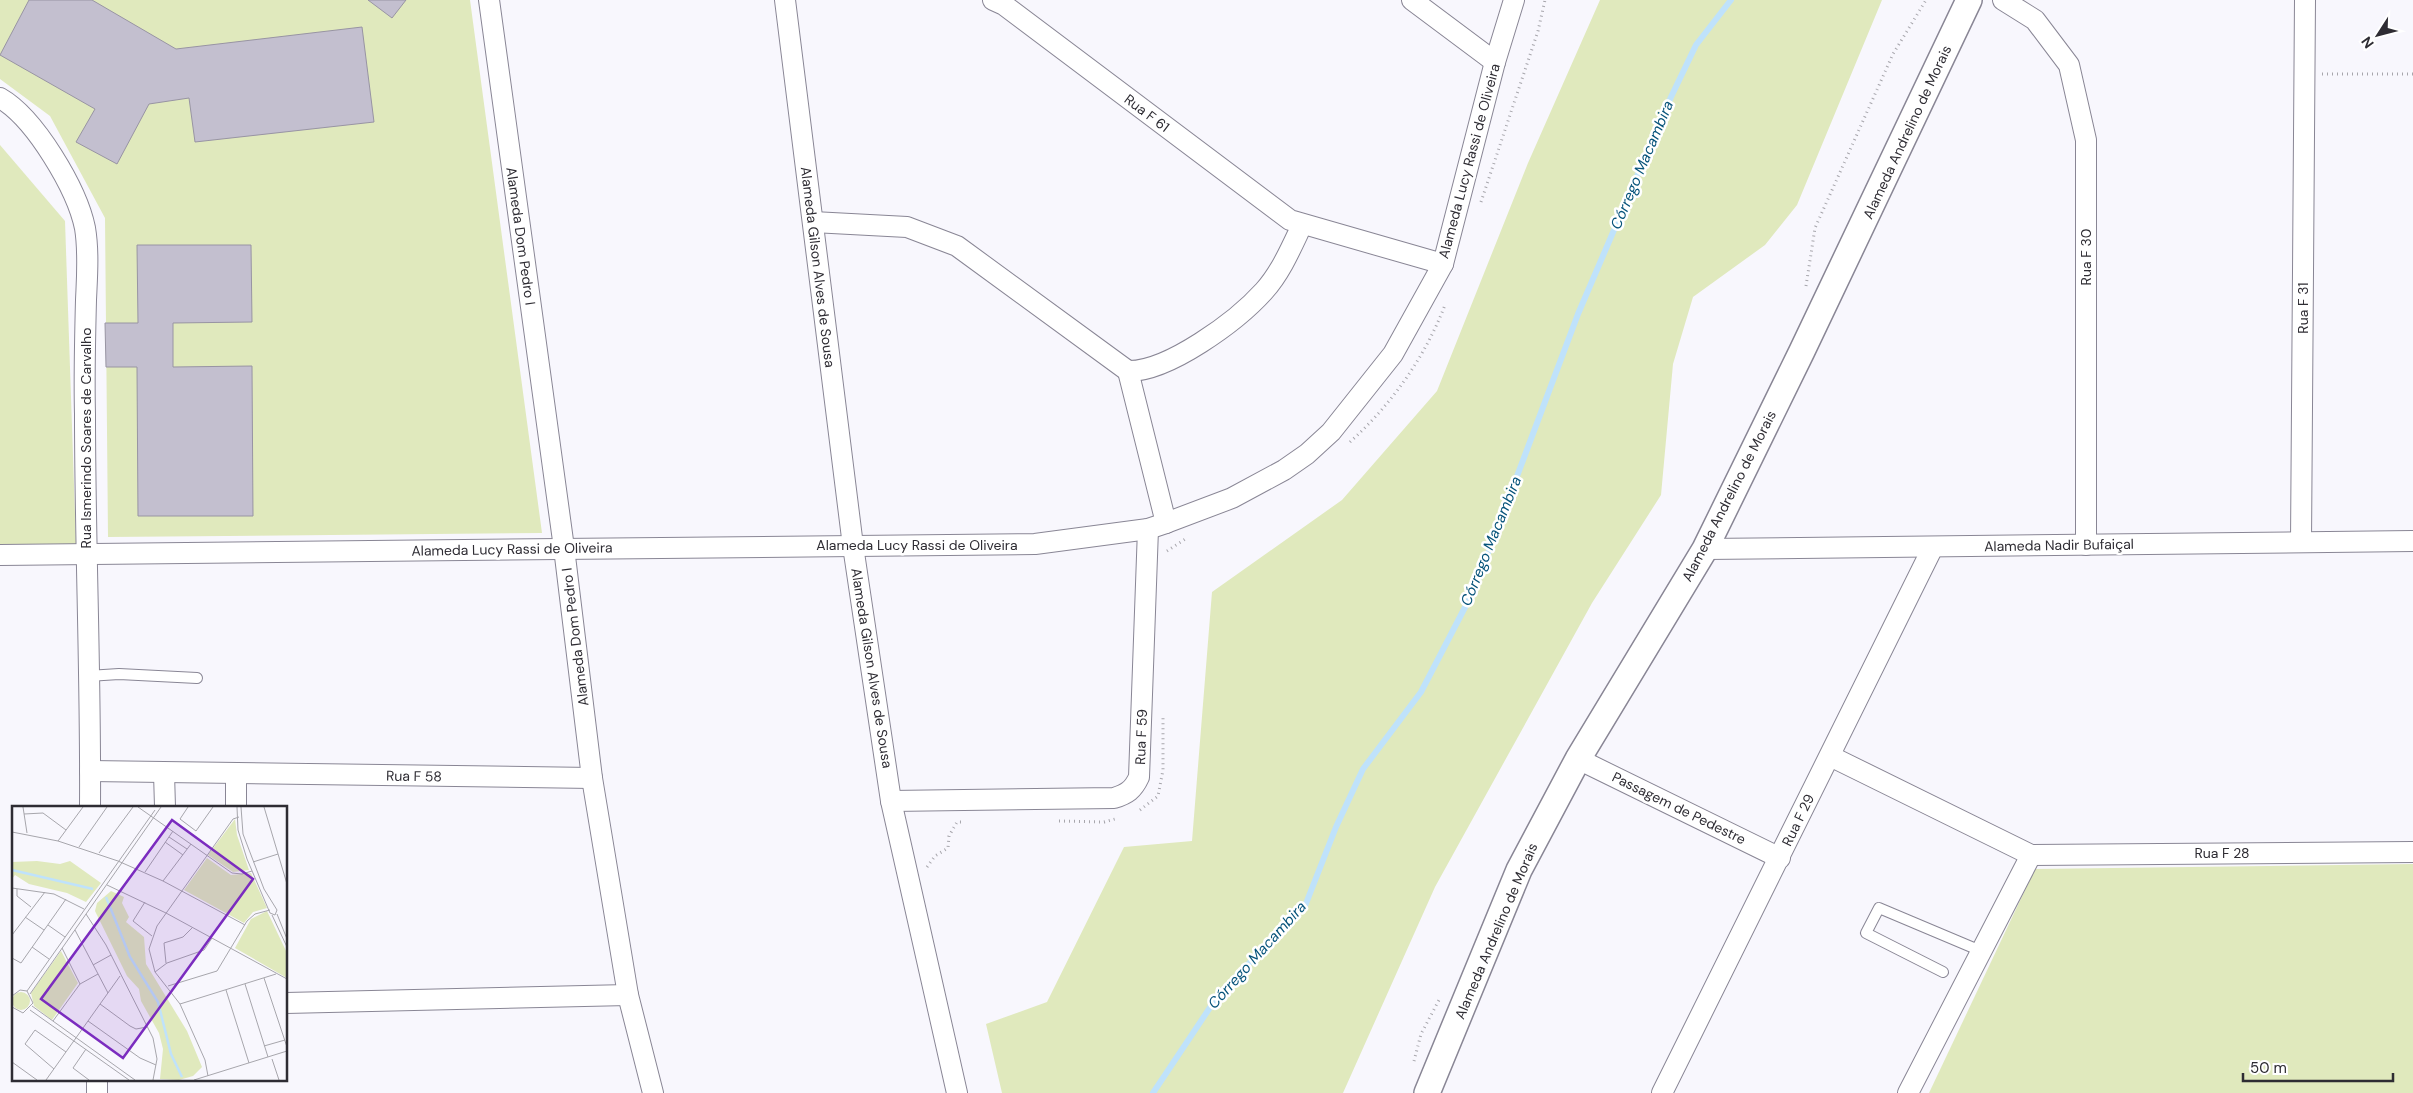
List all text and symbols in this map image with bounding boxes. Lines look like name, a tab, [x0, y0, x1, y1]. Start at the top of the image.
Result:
north arrow	[2353, 10, 2403, 60]
text: N	[2357, 33, 2378, 52]
street label: Alameda Andrelino de Morais	[1859, 42, 1955, 222]
street label: Alameda Lucy Rassi de Oliveira	[1434, 61, 1504, 261]
street label: Rua F 61	[1121, 90, 1173, 136]
water label: Córrego Macambira	[1606, 98, 1678, 232]
street label: Alameda Gilson Alves de Sousa	[797, 165, 839, 369]
street label: Alameda Dom Pedro I	[502, 166, 540, 306]
street label: Rua F 30	[2077, 229, 2095, 285]
street label: Rua F 31	[2294, 282, 2312, 334]
street label: Rua Ismerindo Soares de Carvalho	[77, 328, 95, 548]
street label: Alameda Andrelino de Morais	[1678, 407, 1780, 585]
water label: Córrego Macambira	[1456, 473, 1526, 609]
street label: Alameda Nadir Bufaiçal	[1984, 535, 2134, 555]
street label: Alameda Lucy Rassi de Oliveira	[816, 536, 1018, 554]
street label: Alameda Lucy Rassi de Oliveira	[411, 538, 613, 560]
street label: Alameda Dom Pedro I	[558, 567, 592, 707]
street label: Alameda Gilson Alves de Sousa	[847, 567, 897, 769]
street label: Rua F 59	[1131, 709, 1151, 765]
street label: Rua F 58	[386, 767, 442, 785]
street label: Passagem de Pedestre	[1609, 768, 1749, 848]
street label: Rua F 29	[1778, 791, 1818, 849]
inset map	[12, 806, 288, 1080]
street label: Alameda Andrelino de Morais	[1451, 840, 1541, 1022]
street label: Rua F 28	[2194, 844, 2250, 862]
water label: Córrego Macambira	[1203, 897, 1311, 1013]
scale bar	[2243, 1050, 2393, 1082]
text: 50 m	[2250, 1058, 2287, 1078]

